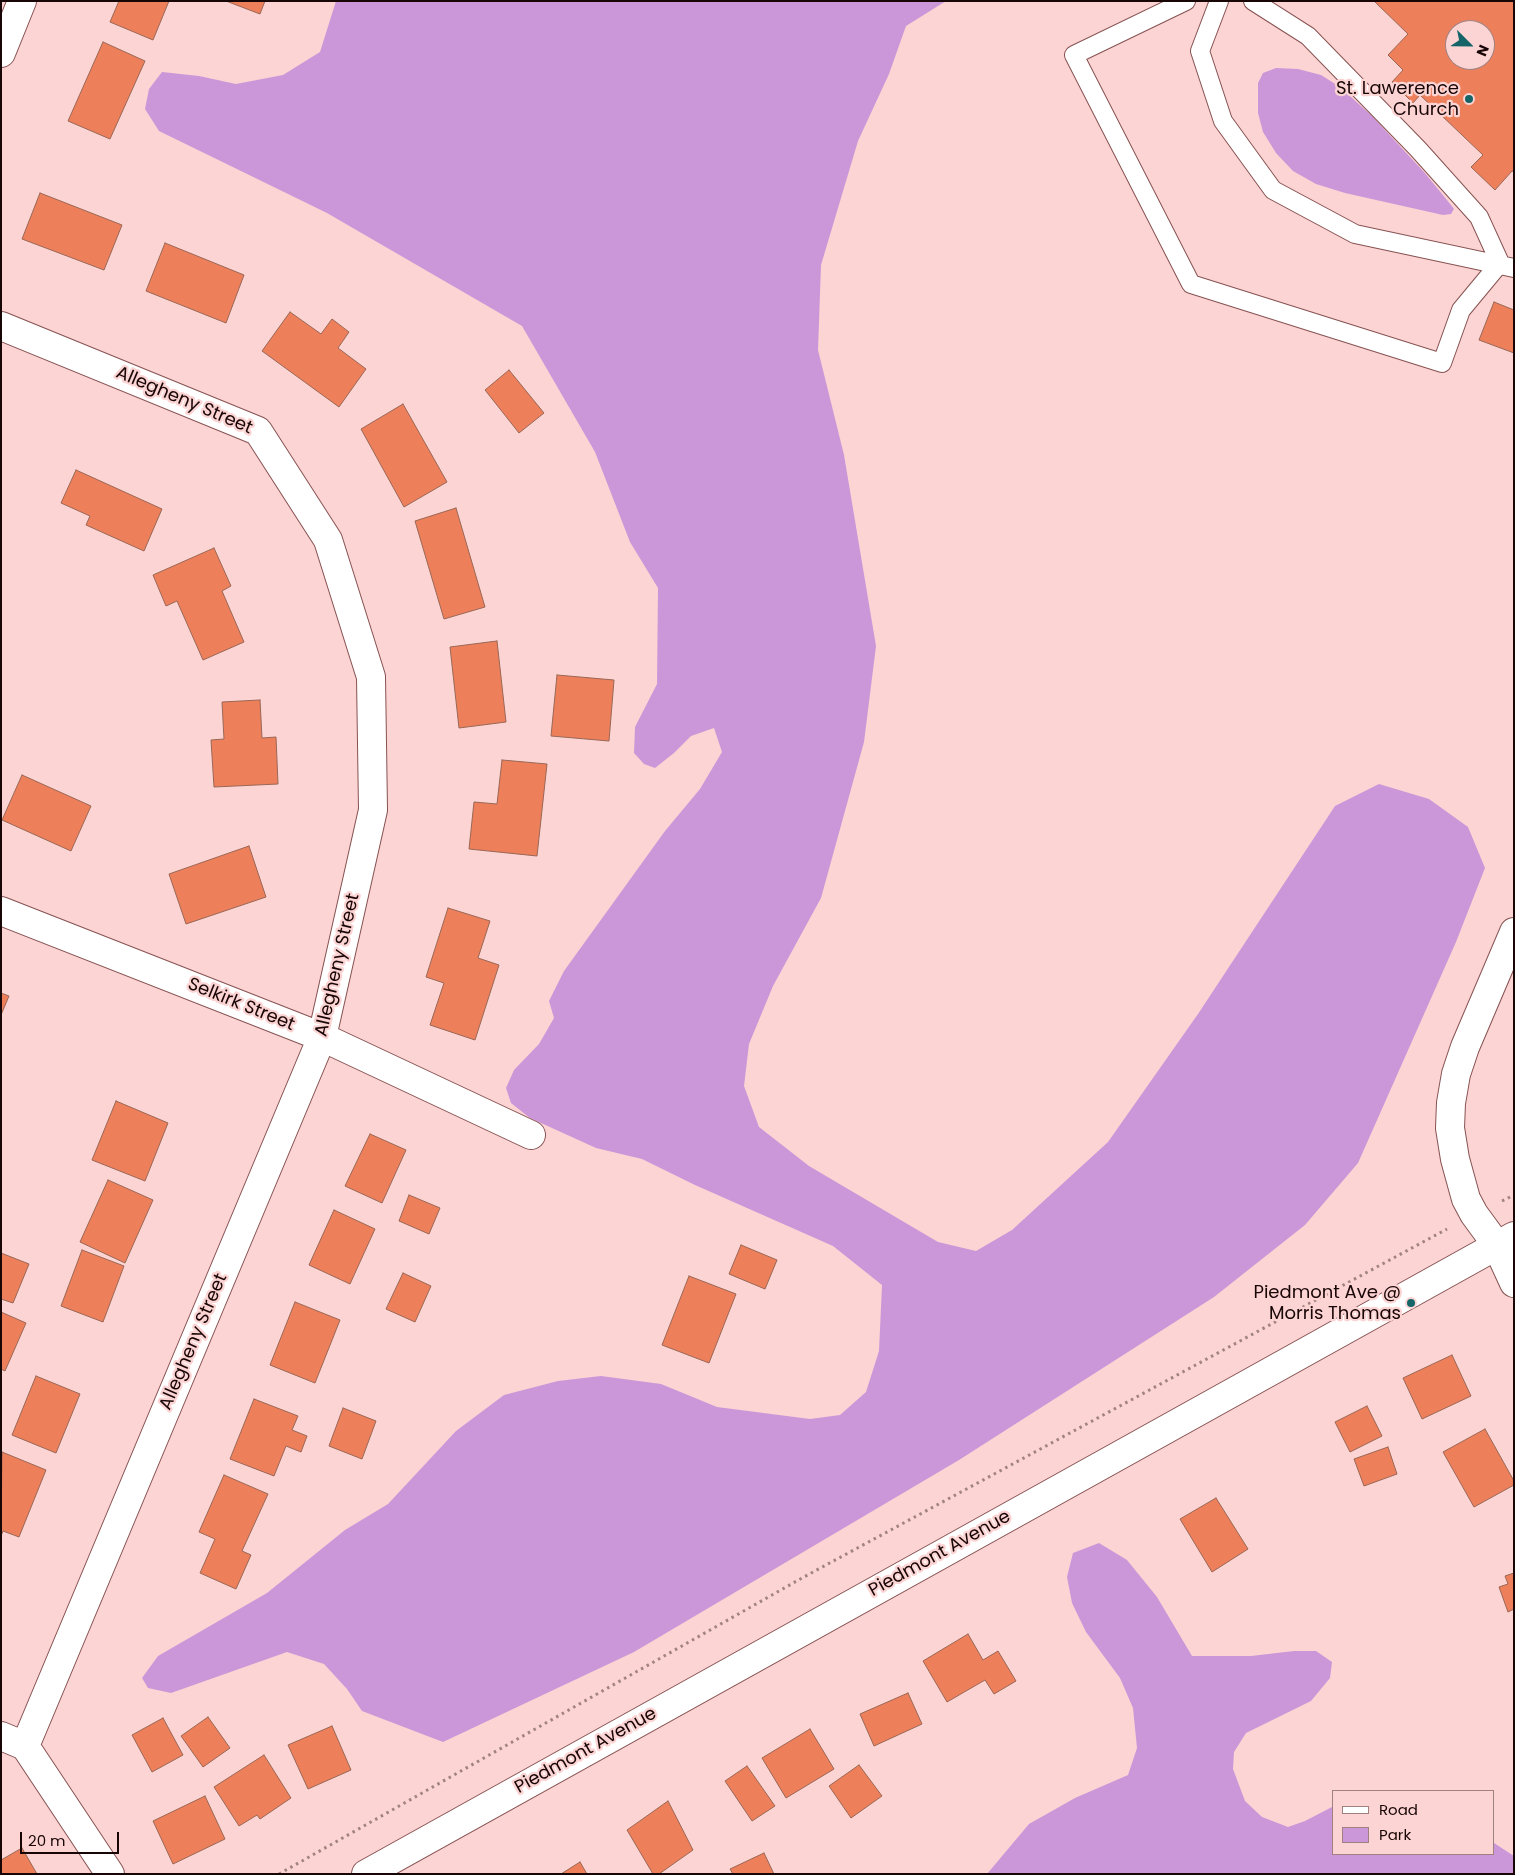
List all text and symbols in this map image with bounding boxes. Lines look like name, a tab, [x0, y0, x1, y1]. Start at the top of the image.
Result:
north arrow	[1445, 20, 1495, 70]
text: N	[1472, 42, 1494, 59]
place label: St. Lawerence Church	[1336, 78, 1459, 120]
marker: St. Lawerence Church	[1463, 93, 1475, 105]
street label: Allegheny Street	[113, 363, 255, 439]
street label: Allegheny Street	[311, 891, 365, 1039]
street label: Selkirk Street	[184, 974, 298, 1036]
street label: Allegheny Street	[156, 1271, 232, 1413]
place label: Piedmont Ave @ Morris Thomas	[1253, 1282, 1401, 1325]
marker: Piedmont Ave @ Morris Thomas	[1405, 1297, 1417, 1309]
street label: Piedmont Avenue	[865, 1506, 1015, 1602]
street label: Piedmont Avenue	[511, 1703, 661, 1799]
legend	[1332, 1790, 1495, 1855]
text: Road	[1379, 1799, 1418, 1820]
scale bar	[22, 1822, 121, 1854]
text: Park	[1379, 1824, 1411, 1845]
text: 20 m	[28, 1830, 66, 1851]

